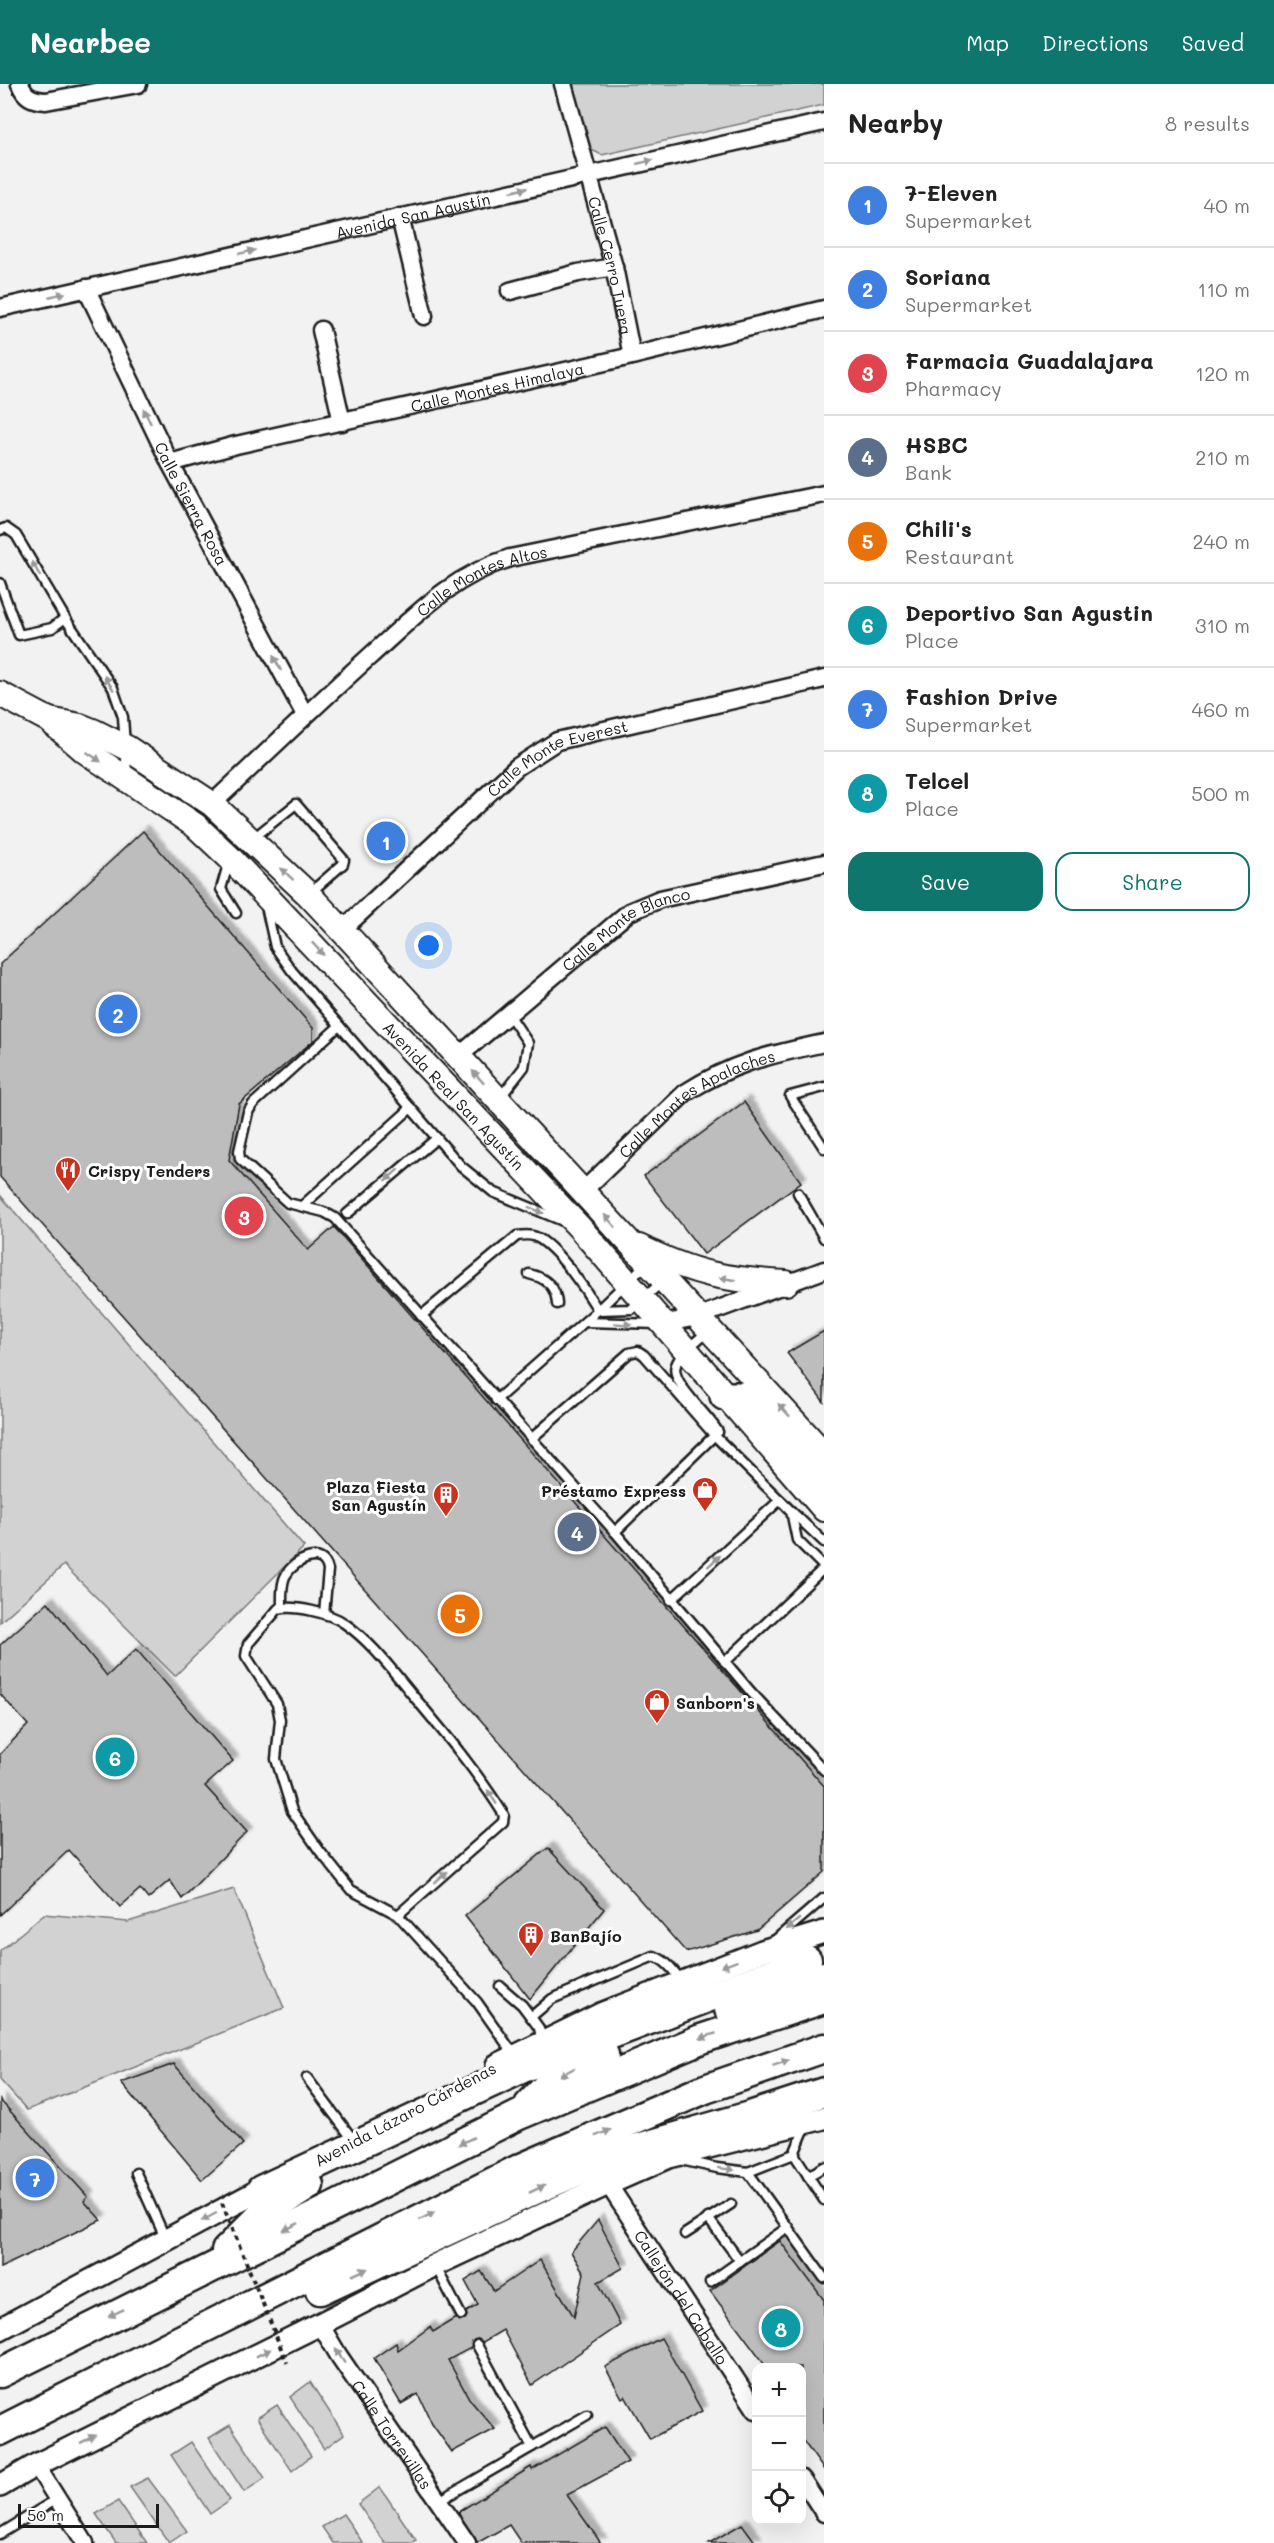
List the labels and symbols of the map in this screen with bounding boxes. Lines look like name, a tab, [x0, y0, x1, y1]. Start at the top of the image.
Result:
one-way arrow	[636, 157, 655, 166]
one-way arrow	[510, 185, 529, 195]
street label: Avenida San Agustín	[333, 187, 492, 242]
street label: Calle Cerro Tuera	[584, 194, 638, 337]
one-way arrow	[238, 246, 256, 256]
one-way arrow	[48, 289, 66, 299]
street label: Calle Montes Himalaya	[408, 357, 586, 416]
one-way arrow	[143, 408, 152, 425]
street label: Calle Sierra Rosa	[151, 438, 233, 569]
street label: Calle Montes Altos	[412, 540, 549, 620]
one-way arrow	[30, 561, 41, 577]
one-way arrow	[272, 654, 282, 671]
one-way arrow	[103, 674, 114, 691]
street label: Calle Monte Everest	[482, 714, 630, 801]
one-way arrow	[86, 751, 102, 763]
pin: 1	[366, 818, 406, 864]
one-way arrow	[279, 867, 294, 881]
street label: Calle Monte Blanco	[557, 882, 692, 975]
your location	[414, 931, 443, 960]
one-way arrow	[311, 941, 325, 956]
pin: 2	[98, 992, 138, 1036]
street label: Avenida Real San Agustín	[379, 1016, 530, 1174]
street label: Calle Montes Apalaches	[614, 1044, 777, 1162]
one-way arrow	[471, 1069, 485, 1084]
restaurant icon: Crispy Tenders	[53, 1155, 83, 1193]
place label: Crispy Tenders	[88, 1160, 210, 1181]
one-way arrow	[385, 1168, 400, 1181]
pin: 3	[224, 1194, 264, 1238]
one-way arrow	[528, 1205, 546, 1215]
one-way arrow	[603, 1213, 617, 1228]
one-way arrow	[718, 1274, 737, 1283]
one-way arrow	[614, 1319, 633, 1328]
one-way arrow	[778, 1404, 792, 1418]
shop icon: Préstamo Express	[690, 1475, 720, 1513]
place label: Plaza Fiesta San Agustín	[326, 1476, 426, 1515]
building icon: Plaza Fiesta San Agustín	[431, 1480, 461, 1518]
place label: Préstamo Express	[541, 1480, 686, 1501]
pin: 4	[558, 1510, 596, 1554]
one-way arrow	[706, 1555, 721, 1568]
pin: 5	[440, 1592, 480, 1636]
shop icon: Sanborn's	[642, 1687, 672, 1725]
place label: Sanborn's	[676, 1692, 755, 1713]
pin: 6	[96, 1734, 134, 1780]
one-way arrow	[487, 1789, 498, 1805]
one-way arrow	[434, 1870, 449, 1883]
one-way arrow	[785, 1918, 801, 1931]
building icon: BanBajío	[516, 1920, 546, 1958]
place label: BanBajío	[550, 1925, 622, 1946]
one-way arrow	[720, 1960, 738, 1969]
one-way arrow	[699, 2032, 717, 2042]
street label: Avenida Lázaro Cárdenas	[311, 2057, 499, 2171]
one-way arrow	[772, 2057, 790, 2067]
one-way arrow	[558, 2067, 575, 2077]
one-way arrow	[594, 2128, 612, 2137]
one-way arrow	[458, 2136, 475, 2145]
pin: 7	[15, 2156, 54, 2200]
one-way arrow	[717, 2165, 736, 2174]
one-way arrow	[528, 2184, 546, 2194]
one-way arrow	[418, 2211, 435, 2221]
one-way arrow	[200, 2212, 217, 2222]
one-way arrow	[283, 2222, 300, 2231]
street label: Callejón del Caballo	[630, 2226, 734, 2368]
one-way arrow	[352, 2268, 369, 2277]
pin: 8	[762, 2306, 800, 2350]
one-way arrow	[108, 2308, 125, 2318]
one-way arrow	[254, 2348, 271, 2357]
one-way arrow	[334, 2348, 345, 2364]
street label: Calle Torrevillas	[348, 2375, 437, 2493]
one-way arrow	[80, 2435, 97, 2444]
scale bar	[18, 2501, 159, 2528]

